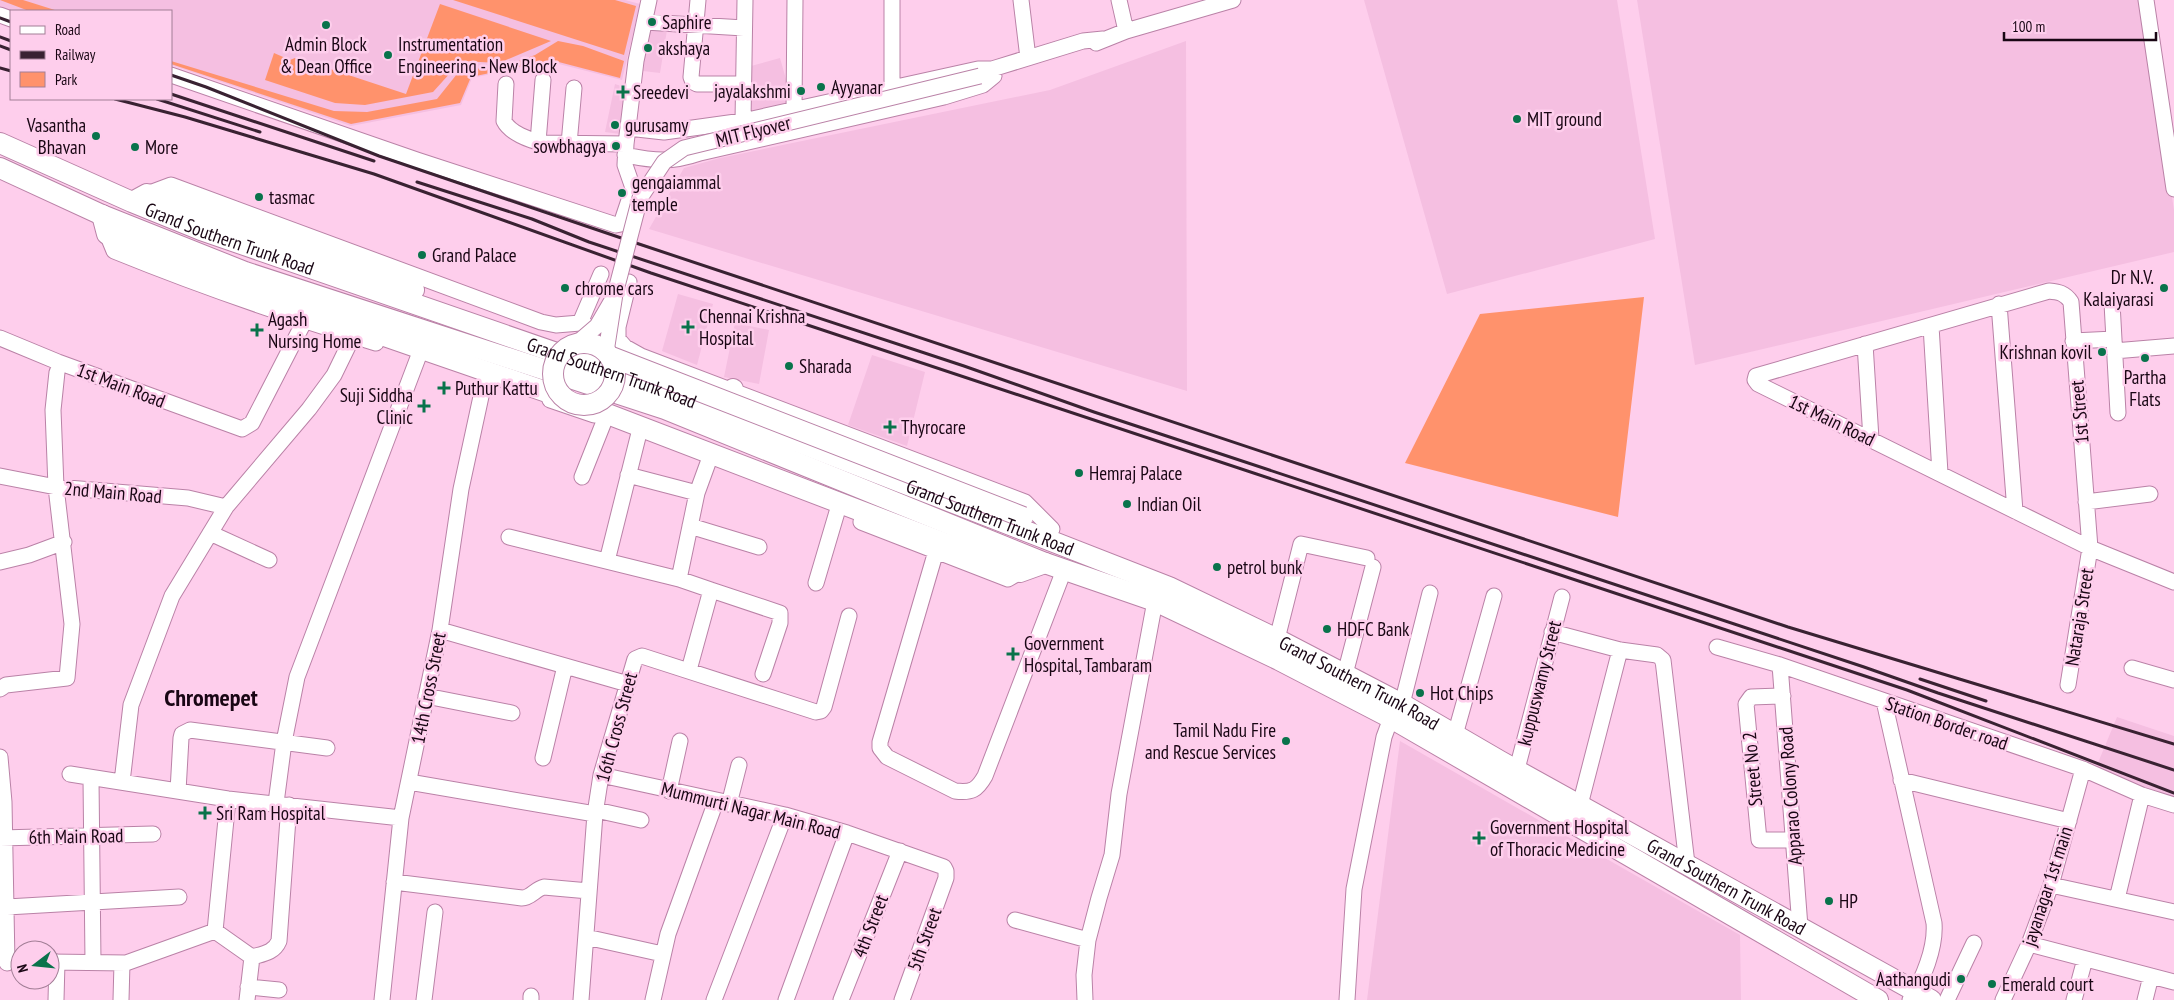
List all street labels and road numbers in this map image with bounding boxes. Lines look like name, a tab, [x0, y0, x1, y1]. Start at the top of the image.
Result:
street label: MIT Flyover	[713, 110, 794, 152]
street label: Grand Southern Trunk Road	[142, 197, 317, 280]
street label: Grand Southern Trunk Road	[524, 332, 700, 413]
street label: 1st Main Road	[73, 357, 169, 413]
street label: 1st Street	[2064, 379, 2094, 445]
street label: 1st Main Road	[1785, 389, 1879, 451]
street label: Grand Southern Trunk Road	[903, 474, 1077, 561]
street label: 2nd Main Road	[63, 476, 163, 508]
street label: Nataraja Street	[2059, 566, 2099, 668]
street label: kuppuswamy Street	[1512, 617, 1566, 748]
street label: 14th Cross Street	[405, 630, 451, 746]
street label: Grand Southern Trunk Road	[1275, 630, 1444, 735]
street label: 16th Cross Street	[590, 669, 642, 785]
street label: Station Border road	[1883, 691, 2011, 755]
street label: Apparao Colony Road	[1773, 726, 1807, 866]
street label: Street No 2	[1737, 731, 1767, 807]
street label: Mummurti Nagar Main Road	[659, 776, 843, 844]
street label: 6th Main Road	[28, 823, 124, 849]
street label: jayanagar 1st main	[2016, 823, 2078, 949]
street label: Grand Southern Trunk Road	[1643, 833, 1810, 940]
street label: 4th Street	[847, 890, 893, 961]
street label: 5th Street	[902, 903, 947, 974]

